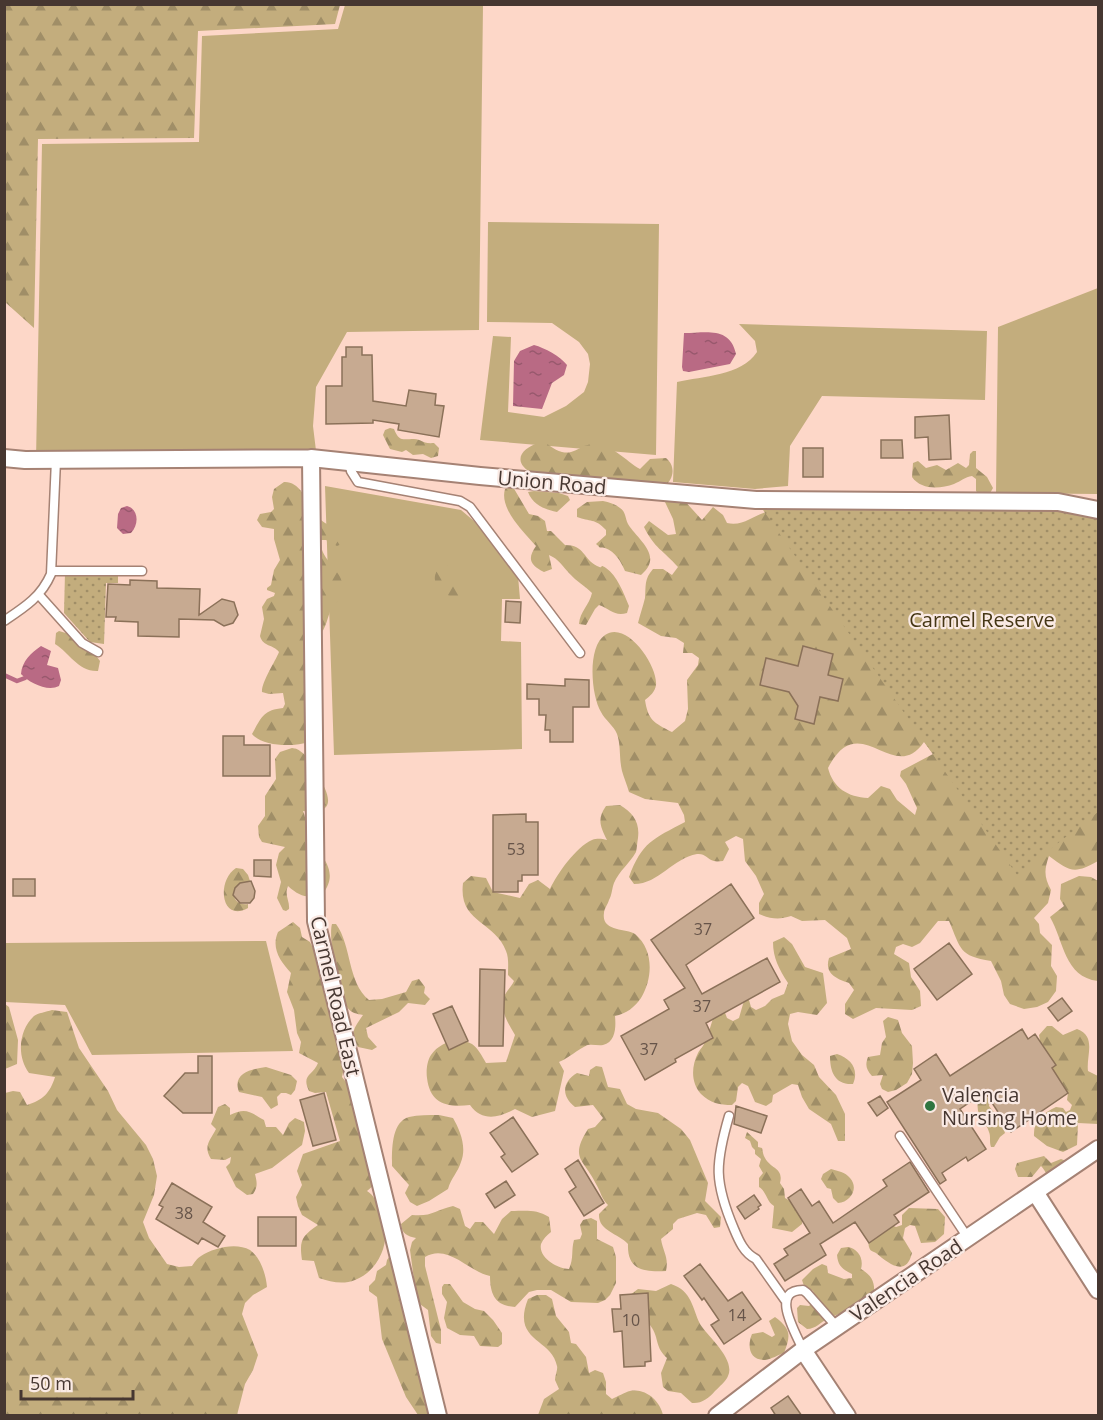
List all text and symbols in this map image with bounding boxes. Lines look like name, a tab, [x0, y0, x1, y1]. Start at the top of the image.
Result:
street label: Union Road	[496, 464, 608, 500]
park label: Carmel Reserve	[909, 606, 1055, 633]
house number: 53	[507, 838, 525, 860]
street label: Carmel Road East	[304, 913, 368, 1079]
house number: 37	[694, 918, 712, 940]
house number: 37	[693, 995, 711, 1017]
house number: 37	[640, 1038, 658, 1060]
place label: Valencia Nursing Home	[942, 1081, 1077, 1131]
marker: Valencia Nursing Home	[923, 1099, 937, 1113]
house number: 38	[175, 1202, 193, 1224]
street label: Valencia Road	[844, 1232, 968, 1328]
house number: 14	[728, 1304, 746, 1326]
house number: 10	[622, 1309, 640, 1331]
scale bar	[21, 1363, 134, 1401]
text: 50 m	[30, 1371, 72, 1395]

